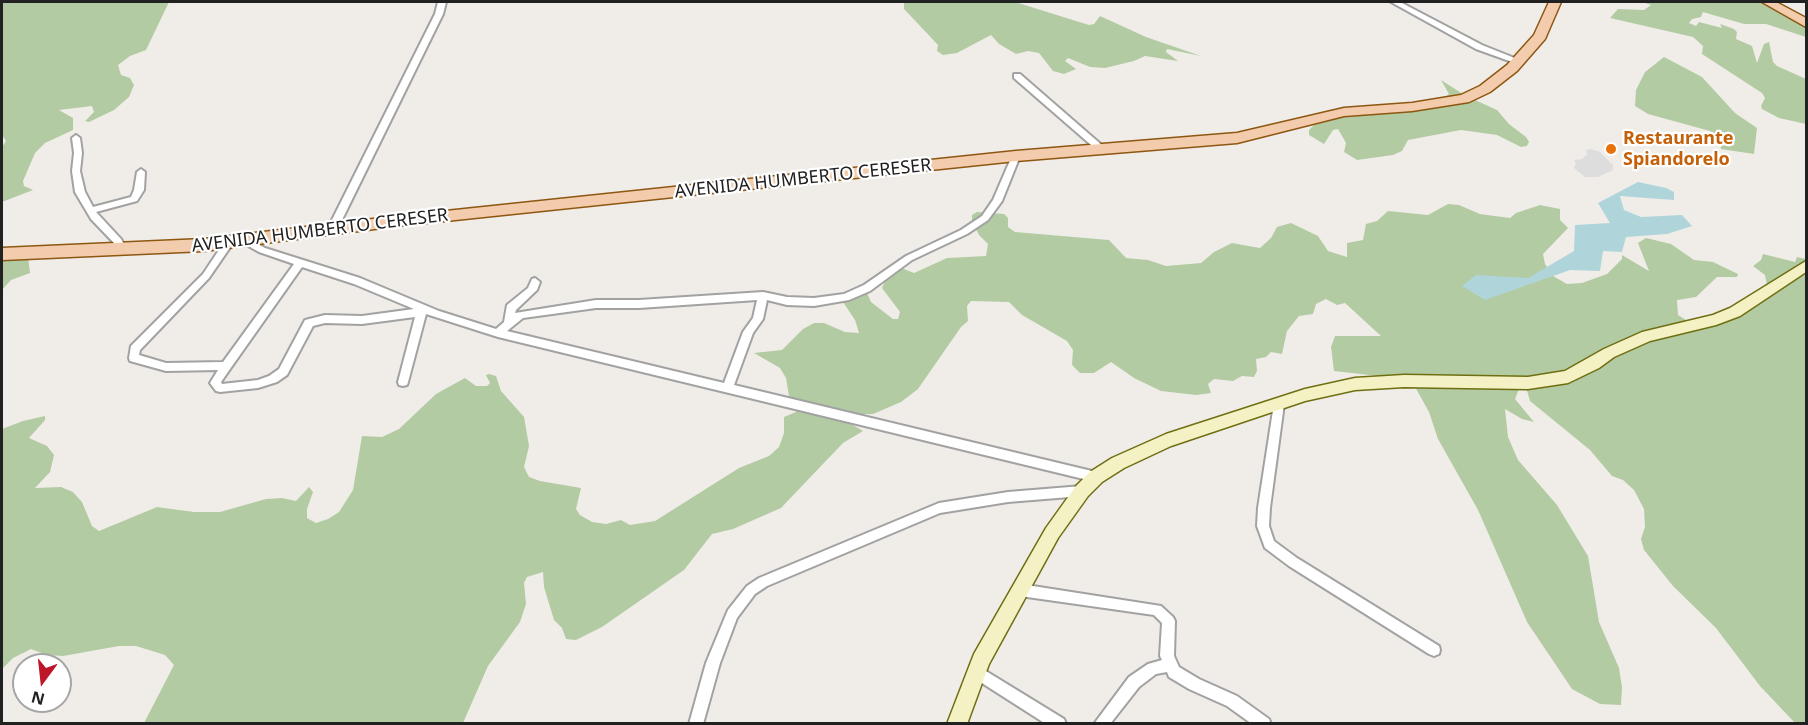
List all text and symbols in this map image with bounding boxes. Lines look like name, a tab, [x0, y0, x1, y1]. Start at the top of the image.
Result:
place label: Restaurante Spiandorelo	[1623, 128, 1734, 170]
marker: Restaurante Spiandorelo	[1604, 142, 1618, 156]
street label: AVENIDA HUMBERTO CERESER	[674, 155, 932, 203]
street label: AVENIDA HUMBERTO CERESER	[191, 205, 449, 257]
north arrow	[12, 653, 72, 713]
text: N	[29, 686, 47, 711]

